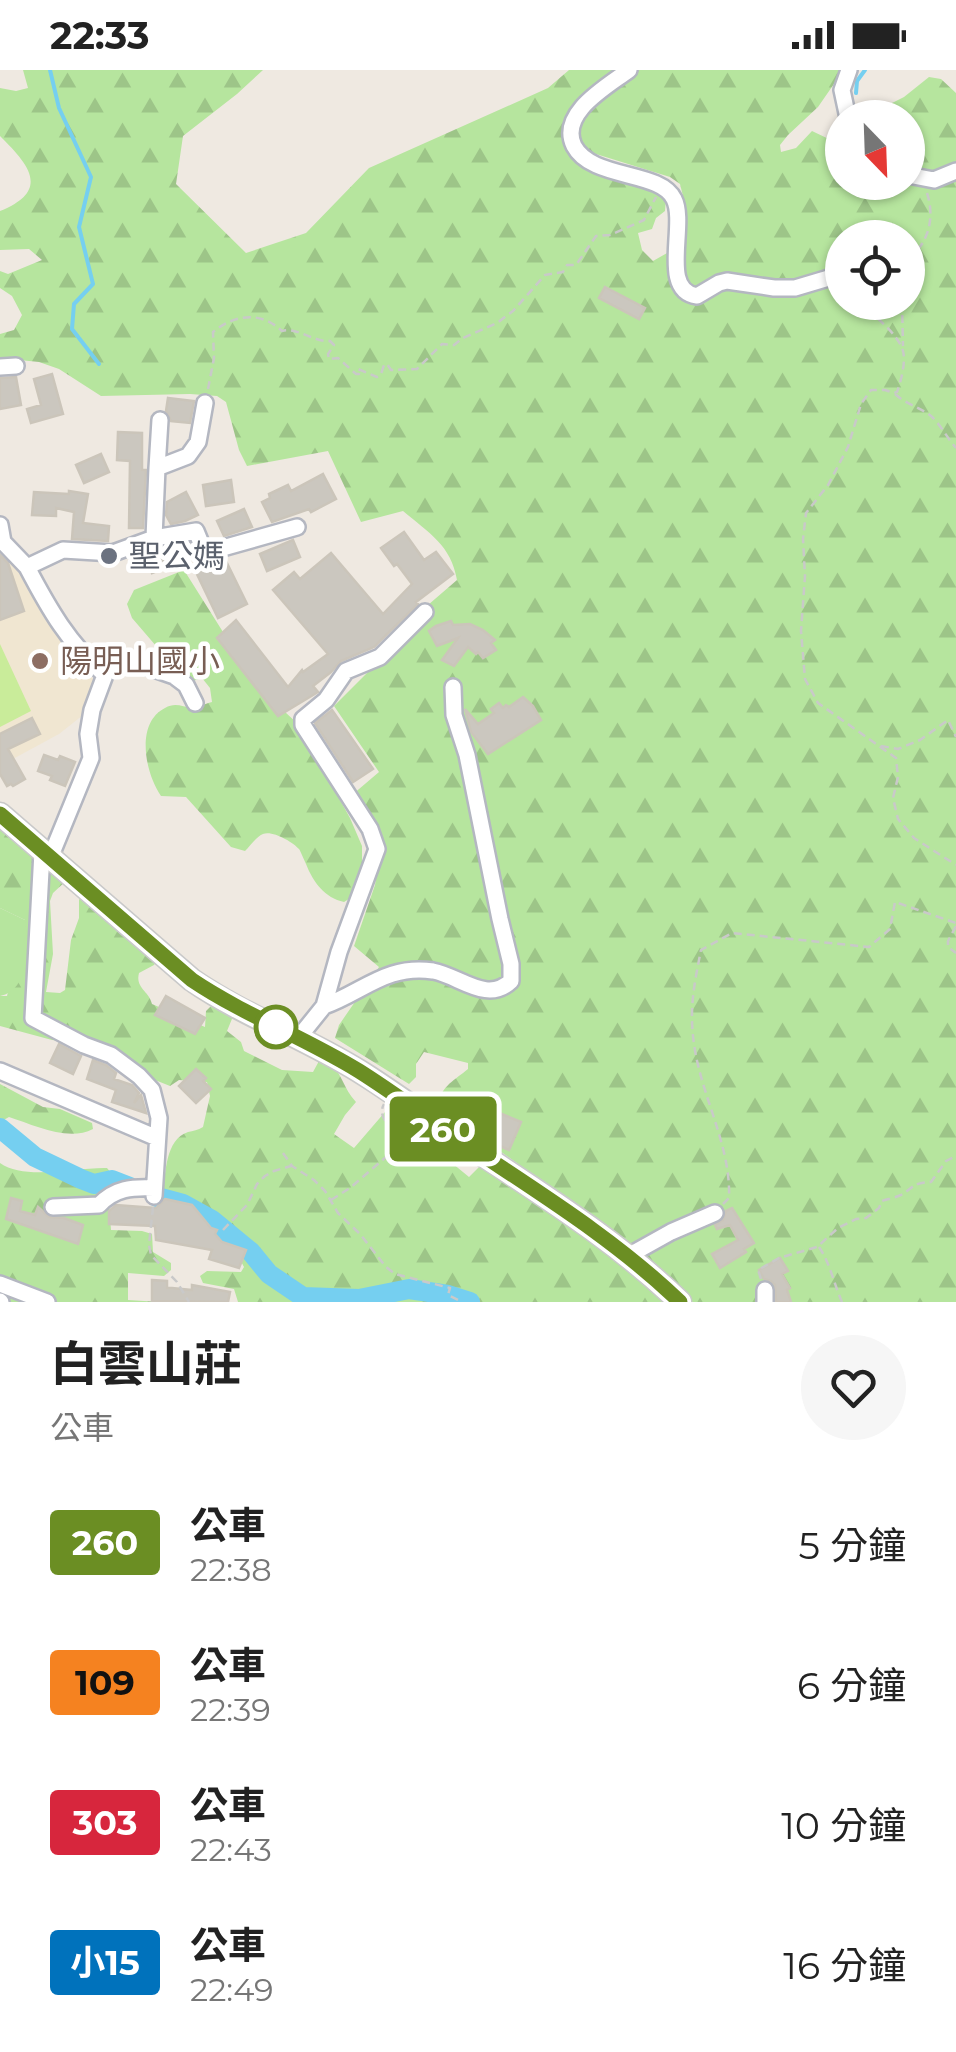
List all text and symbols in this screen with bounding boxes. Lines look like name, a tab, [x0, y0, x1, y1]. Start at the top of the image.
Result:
text: 22:33	[50, 12, 150, 59]
north arrow	[825, 100, 925, 200]
map controls	[825, 100, 925, 320]
button: locate	[825, 220, 925, 320]
place label: 聖公媽	[129, 536, 225, 575]
marker: 聖公媽	[98, 545, 120, 567]
place label: 陽明山國小	[60, 641, 220, 680]
marker: 陽明山國小	[29, 650, 51, 672]
unlabelled marker	[255, 1006, 297, 1048]
line badge: 260	[386, 1096, 500, 1162]
text: 260	[410, 1108, 476, 1151]
text: 白雲山莊	[50, 1335, 242, 1393]
button: heart	[801, 1335, 906, 1440]
text: 公車	[50, 1408, 114, 1447]
text: 公車	[190, 1502, 266, 1549]
text: 260	[72, 1521, 138, 1564]
text: 5 分鐘	[799, 1522, 906, 1569]
text: 22:38	[190, 1550, 272, 1589]
text: 公車	[190, 1642, 266, 1689]
text: 109	[75, 1661, 135, 1704]
text: 6 分鐘	[797, 1662, 906, 1709]
text: 22:39	[190, 1690, 271, 1729]
text: 公車	[190, 1782, 266, 1829]
text: 303	[73, 1801, 137, 1844]
text: 10 分鐘	[781, 1802, 906, 1849]
text: 22:43	[190, 1830, 272, 1869]
text: 公車	[190, 1922, 266, 1969]
text: 小15	[70, 1941, 140, 1984]
text: 16 分鐘	[783, 1942, 906, 1989]
text: 22:49	[190, 1970, 274, 2009]

